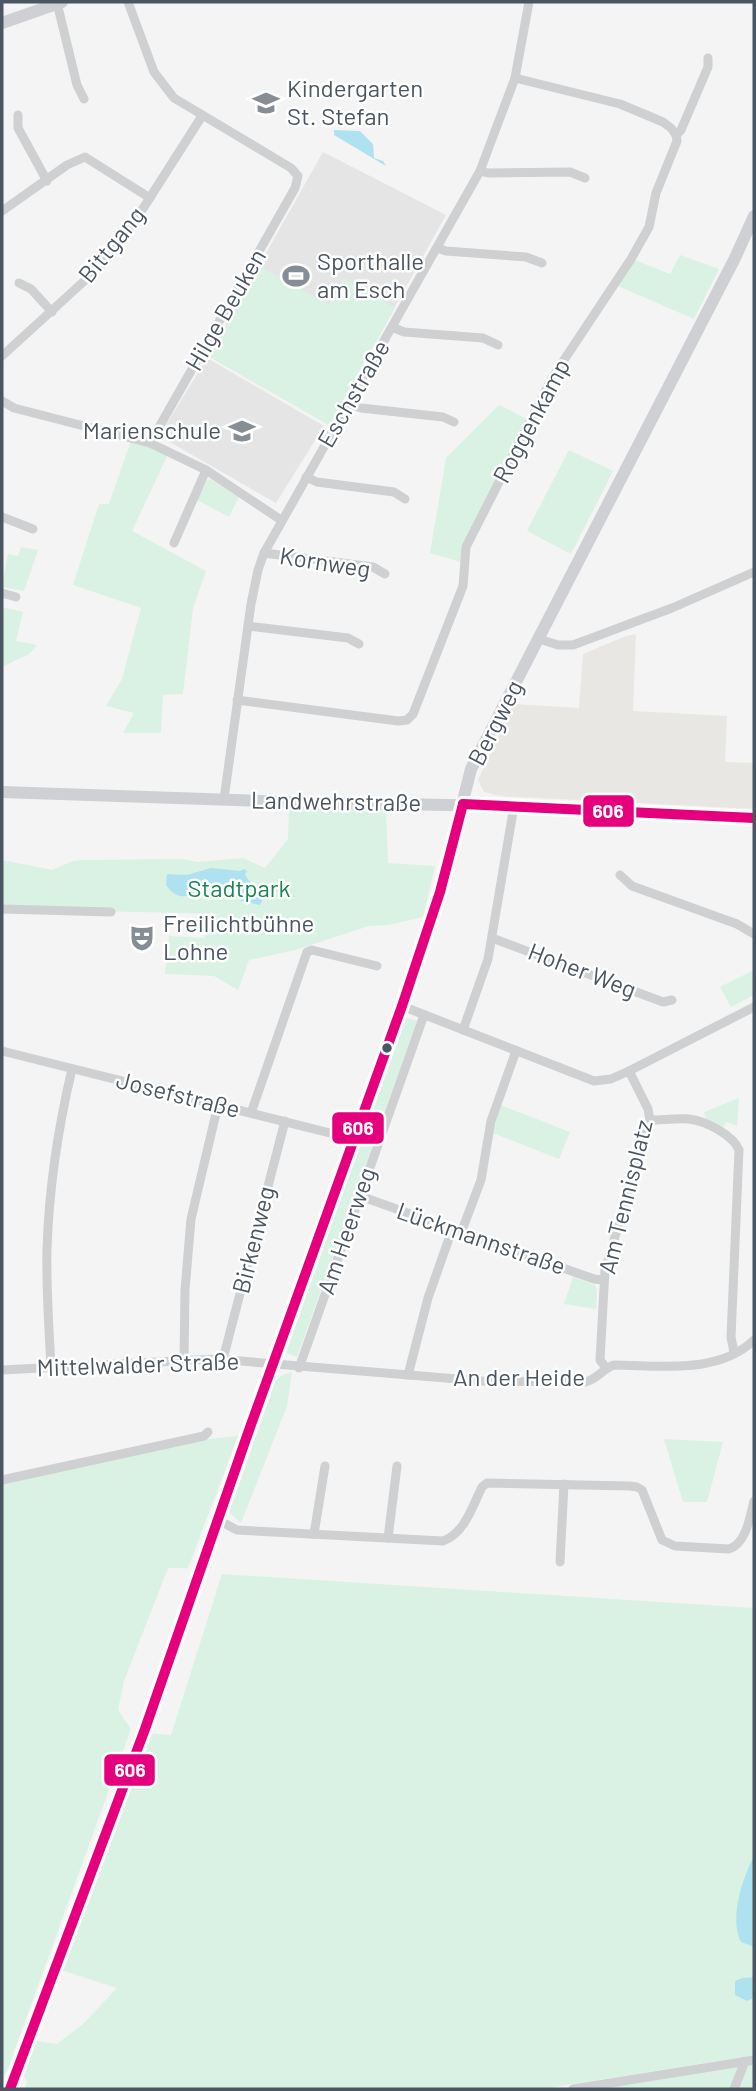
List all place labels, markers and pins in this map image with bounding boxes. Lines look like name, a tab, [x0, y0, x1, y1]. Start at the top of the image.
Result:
place label: Kindergarten St. Stefan	[287, 73, 423, 130]
school or university icon: Kindergarten St. Stefan	[251, 88, 281, 118]
place label: Sporthalle am Esch	[317, 246, 424, 303]
sports icon: Sporthalle am Esch	[281, 261, 311, 291]
place label: Marienschule	[83, 415, 221, 444]
school or university icon: Marienschule	[227, 416, 257, 446]
place label: Freilichtbühne Lohne	[163, 908, 314, 965]
theatre icon: Freilichtbühne Lohne	[127, 923, 157, 953]
unlabelled marker	[380, 1041, 394, 1055]

